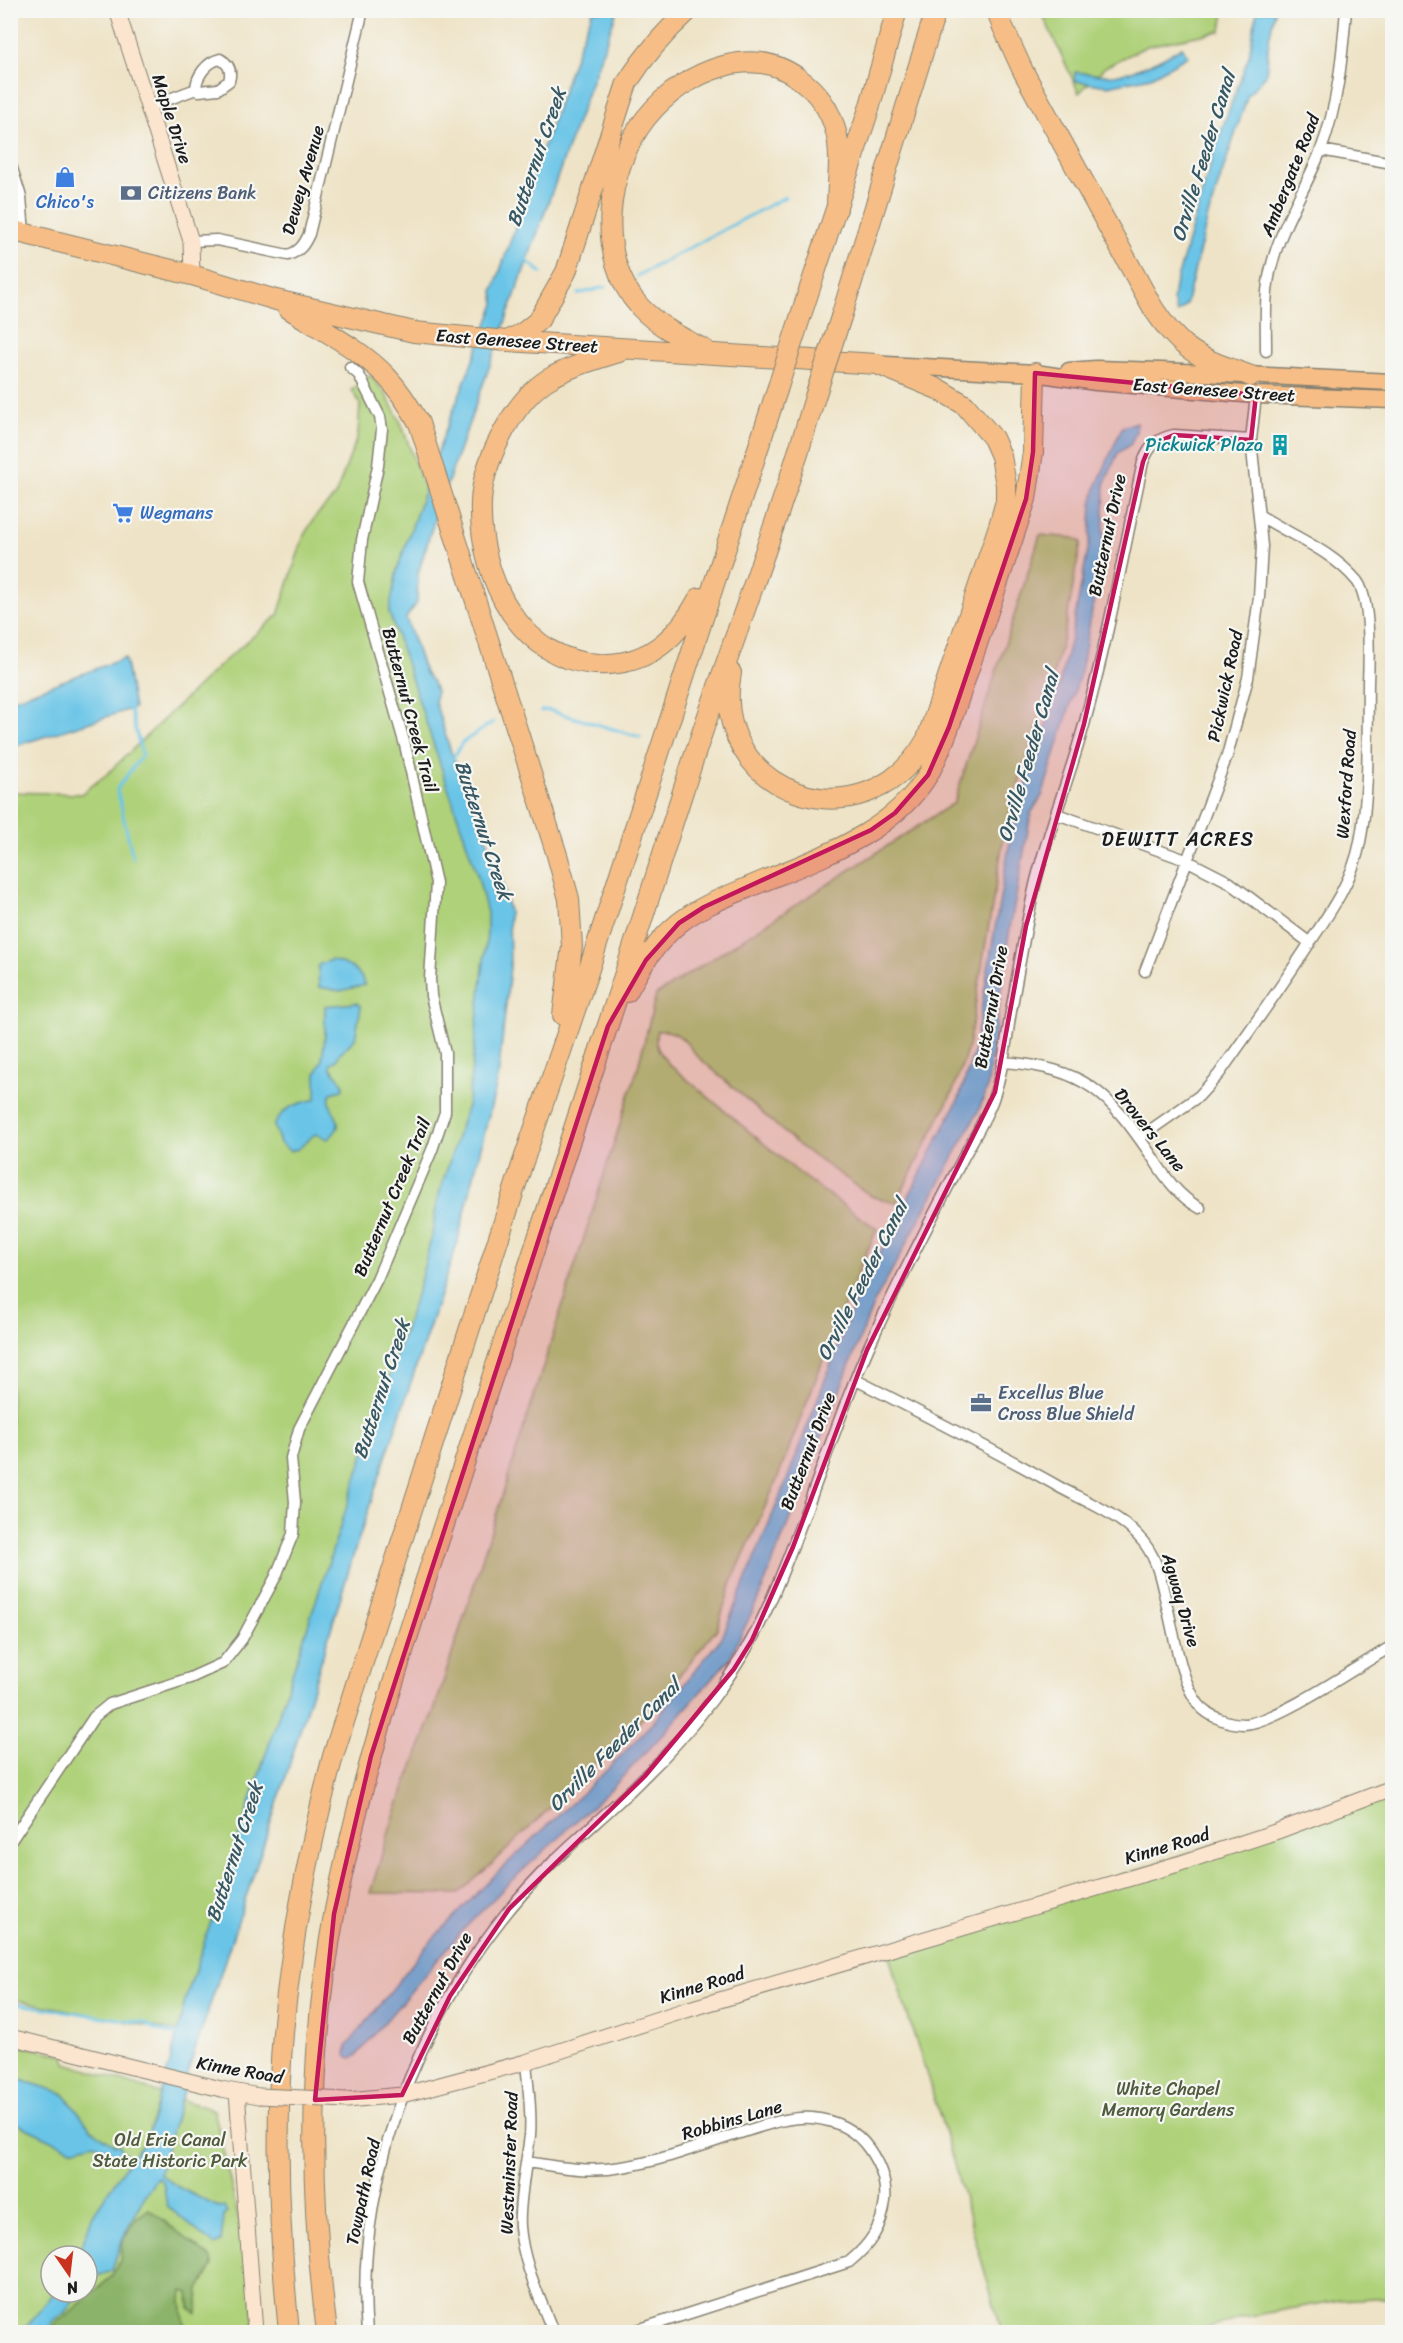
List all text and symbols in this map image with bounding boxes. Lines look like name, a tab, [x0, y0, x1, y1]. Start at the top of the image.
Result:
water label: Orville Feeder Canal	[1161, 62, 1247, 246]
street label: Maple Drive	[142, 70, 202, 168]
water label: Butternut Creek	[496, 81, 577, 231]
street label: Ambergate Road	[1250, 107, 1330, 242]
street label: Dewey Avenue	[272, 121, 334, 239]
shop icon: Chico's	[53, 165, 77, 189]
place label: Citizens Bank	[148, 177, 257, 209]
bank icon: Citizens Bank	[119, 181, 143, 205]
place label: Chico's	[36, 186, 95, 218]
street label: East Genesee Street	[435, 319, 599, 363]
street label: East Genesee Street	[1132, 368, 1296, 412]
place label: Pickwick Plaza	[1145, 429, 1263, 461]
building icon: Pickwick Plaza	[1268, 433, 1292, 457]
street label: Butternut Drive	[1078, 471, 1136, 599]
place label: Wegmans	[140, 497, 214, 529]
supermarket icon: Wegmans	[111, 501, 135, 525]
street label: Butternut Creek Trail	[373, 624, 448, 797]
street label: Pickwick Road	[1198, 626, 1253, 745]
water label: Orville Feeder Canal	[987, 662, 1071, 846]
street label: Wexford Road	[1326, 727, 1366, 840]
water label: Butternut Creek	[444, 756, 523, 907]
district label: DEWITT ACRES	[1101, 822, 1255, 857]
street label: Butternut Drive	[964, 943, 1018, 1071]
street label: Drovers Lane	[1106, 1080, 1194, 1180]
street label: Butternut Creek Trail	[344, 1112, 440, 1282]
water label: Orville Feeder Canal	[807, 1190, 920, 1367]
water label: Butternut Creek	[342, 1313, 421, 1463]
place label: Excellus Blue Cross Blue Shield	[998, 1377, 1135, 1430]
street label: Butternut Drive	[771, 1387, 845, 1515]
office icon: Excellus Blue Cross Blue Shield	[969, 1391, 993, 1415]
street label: Agway Drive	[1152, 1548, 1210, 1651]
water label: Orville Feeder Canal	[539, 1667, 692, 1820]
water label: Butternut Creek	[195, 1776, 274, 1926]
street label: Kinne Road	[1120, 1817, 1215, 1874]
street label: Butternut Drive	[393, 1926, 481, 2050]
street label: Kinne Road	[655, 1956, 750, 2013]
street label: Kinne Road	[194, 2047, 287, 2094]
park label: White Chapel Memory Gardens	[1102, 2073, 1235, 2126]
street label: Westminster Road	[491, 2090, 528, 2235]
street label: Robbins Lane	[678, 2090, 786, 2150]
park label: Old Erie Canal State Historic Park	[92, 2124, 248, 2177]
street label: Towpath Road	[336, 2134, 390, 2248]
north arrow	[39, 2244, 99, 2304]
text: N	[63, 2272, 82, 2304]

